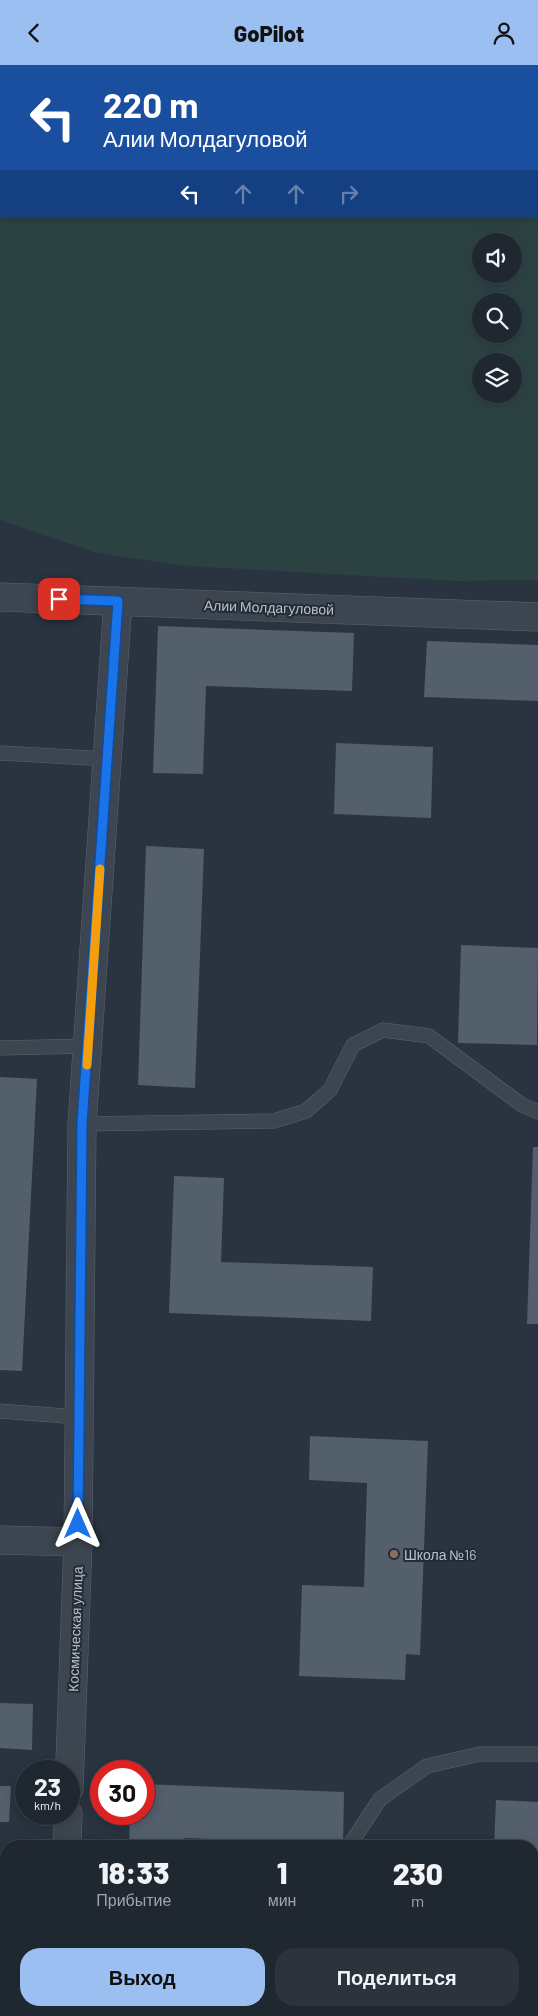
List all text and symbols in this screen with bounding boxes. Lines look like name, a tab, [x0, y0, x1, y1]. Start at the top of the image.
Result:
icon: back	[20, 19, 48, 47]
icon: person	[490, 19, 518, 47]
text: GoPilot	[234, 20, 304, 46]
text: 220 m	[103, 83, 198, 125]
icon: left	[20, 85, 85, 150]
text: Алии Молдагуловой	[103, 125, 308, 151]
icon: left	[176, 180, 204, 208]
icon: ahead	[229, 180, 257, 208]
icon: ahead	[282, 180, 310, 208]
icon: right	[335, 180, 363, 208]
map controls	[472, 233, 522, 403]
button: sound	[472, 233, 522, 283]
button: search	[472, 293, 522, 343]
button: layers	[472, 353, 522, 403]
pin	[38, 578, 80, 620]
icon: arrive	[45, 585, 73, 613]
street label: Алии Молдагуловой	[204, 596, 334, 618]
position arrow	[51, 1497, 103, 1549]
place label: Школа №16	[404, 1546, 476, 1563]
marker: Школа №16	[388, 1548, 400, 1560]
street label: Космическая улица	[64, 1566, 86, 1692]
speed limit sign: 30	[90, 1760, 155, 1825]
text: 23	[34, 1771, 61, 1801]
text: km/h	[34, 1798, 61, 1812]
text: 18:33	[98, 1854, 169, 1890]
text: 1	[277, 1854, 287, 1890]
text: 230	[393, 1855, 443, 1891]
text: Прибытие	[96, 1890, 171, 1909]
text: мин	[268, 1890, 296, 1909]
text: m	[411, 1891, 424, 1910]
button: Выход	[20, 1948, 265, 2006]
button: Поделиться	[275, 1948, 519, 2006]

